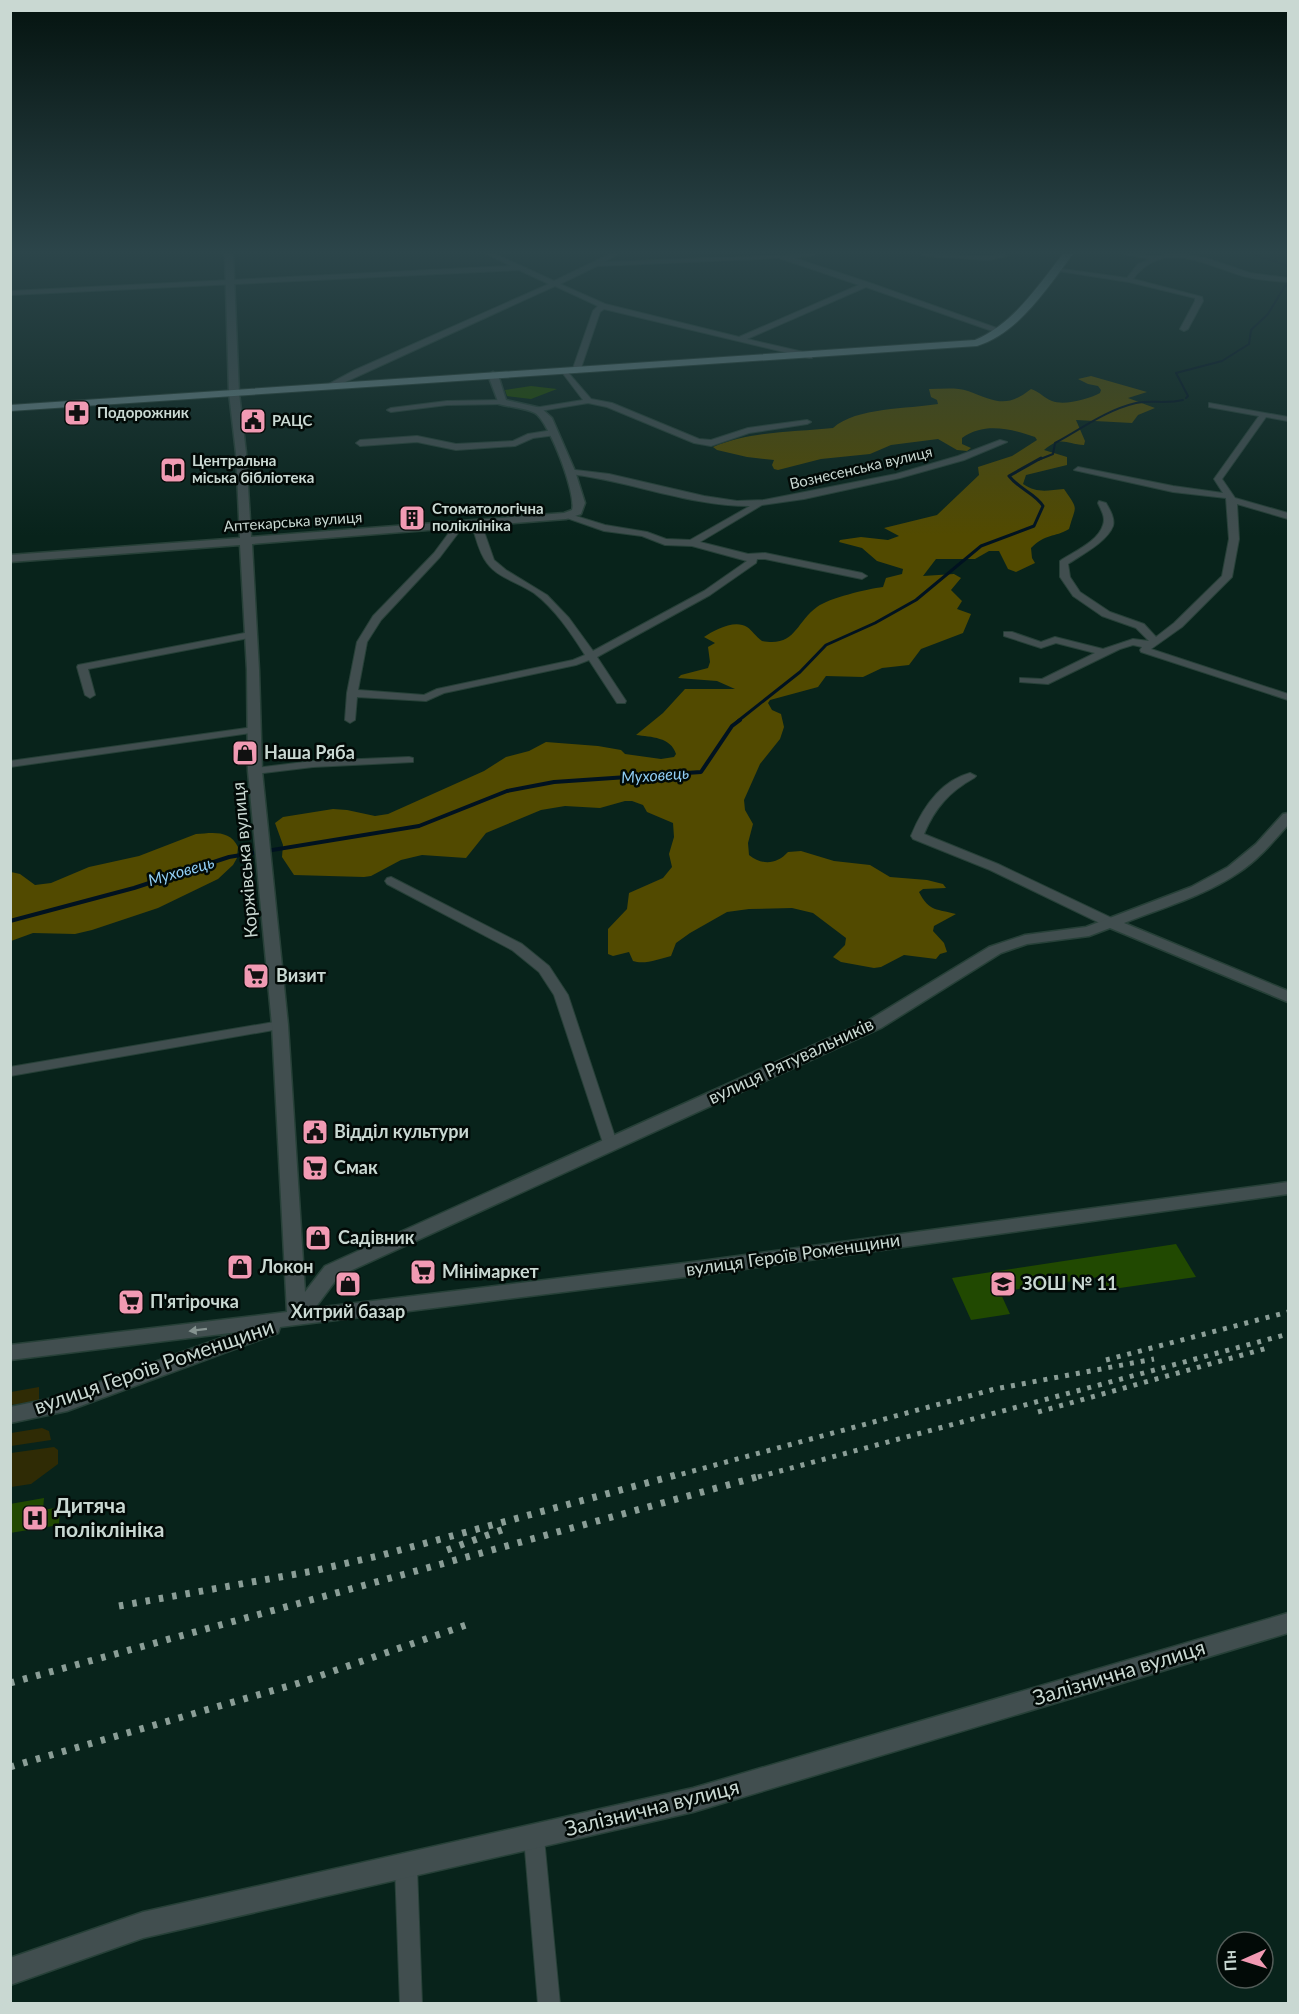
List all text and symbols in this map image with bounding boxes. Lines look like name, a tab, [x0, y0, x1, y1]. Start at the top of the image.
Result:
pharmacy icon: Подорожник	[62, 398, 92, 428]
place label: Подорожник	[97, 403, 190, 421]
public building icon: РАЦС	[238, 406, 268, 436]
place label: РАЦС	[272, 411, 313, 429]
street label: Вознесенська вулиця	[788, 442, 934, 492]
place label: Центральна міська бібліотека	[192, 451, 314, 486]
library icon: Центральна міська бібліотека	[158, 455, 188, 485]
place label: Стоматологічна поліклініка	[432, 499, 544, 534]
building icon: Стоматологічна поліклініка	[397, 503, 427, 533]
street label: Аптекарська вулиця	[223, 507, 363, 535]
shop icon: Наша Ряба	[230, 738, 260, 768]
place label: Наша Ряба	[264, 741, 355, 763]
water label: Муховець	[620, 763, 690, 786]
street label: Коржівська вулиця	[226, 781, 262, 939]
water label: Муховець	[145, 852, 216, 889]
supermarket icon: Визит	[241, 961, 271, 991]
place label: Визит	[276, 964, 327, 986]
street label: вулиця Рятувальників	[704, 1012, 877, 1108]
public building icon: Відділ культури	[300, 1117, 330, 1147]
place label: Відділ культури	[334, 1120, 469, 1142]
supermarket icon: Смак	[300, 1153, 330, 1183]
place label: Смак	[334, 1156, 378, 1178]
shop icon: Садівник	[303, 1223, 333, 1253]
place label: Садівник	[338, 1226, 415, 1248]
street label: вулиця Героїв Роменщини	[684, 1228, 901, 1280]
shop icon: Локон	[225, 1252, 255, 1282]
place label: Локон	[259, 1255, 313, 1277]
supermarket icon: Мінімаркет	[408, 1257, 438, 1287]
place label: Мінімаркет	[442, 1260, 540, 1282]
shop icon: Хитрий базар	[333, 1269, 363, 1299]
school or university icon: ЗОШ № 11	[988, 1269, 1018, 1299]
place label: ЗОШ № 11	[1022, 1272, 1117, 1294]
supermarket icon: П'ятірочка	[116, 1287, 146, 1317]
place label: П'ятірочка	[150, 1290, 239, 1312]
place label: Хитрий базар	[291, 1300, 405, 1322]
street label: вулиця Героїв Роменщини	[30, 1313, 277, 1418]
one-way arrow	[188, 1325, 207, 1335]
place label: Дитяча поліклініка	[54, 1492, 164, 1541]
hospital icon: Дитяча поліклініка	[20, 1503, 50, 1533]
street label: Залізнична вулиця	[1029, 1633, 1208, 1710]
street label: Залізнична вулиця	[562, 1773, 741, 1840]
north arrow	[1215, 1930, 1275, 1990]
text: Пн	[1219, 1950, 1240, 1972]

